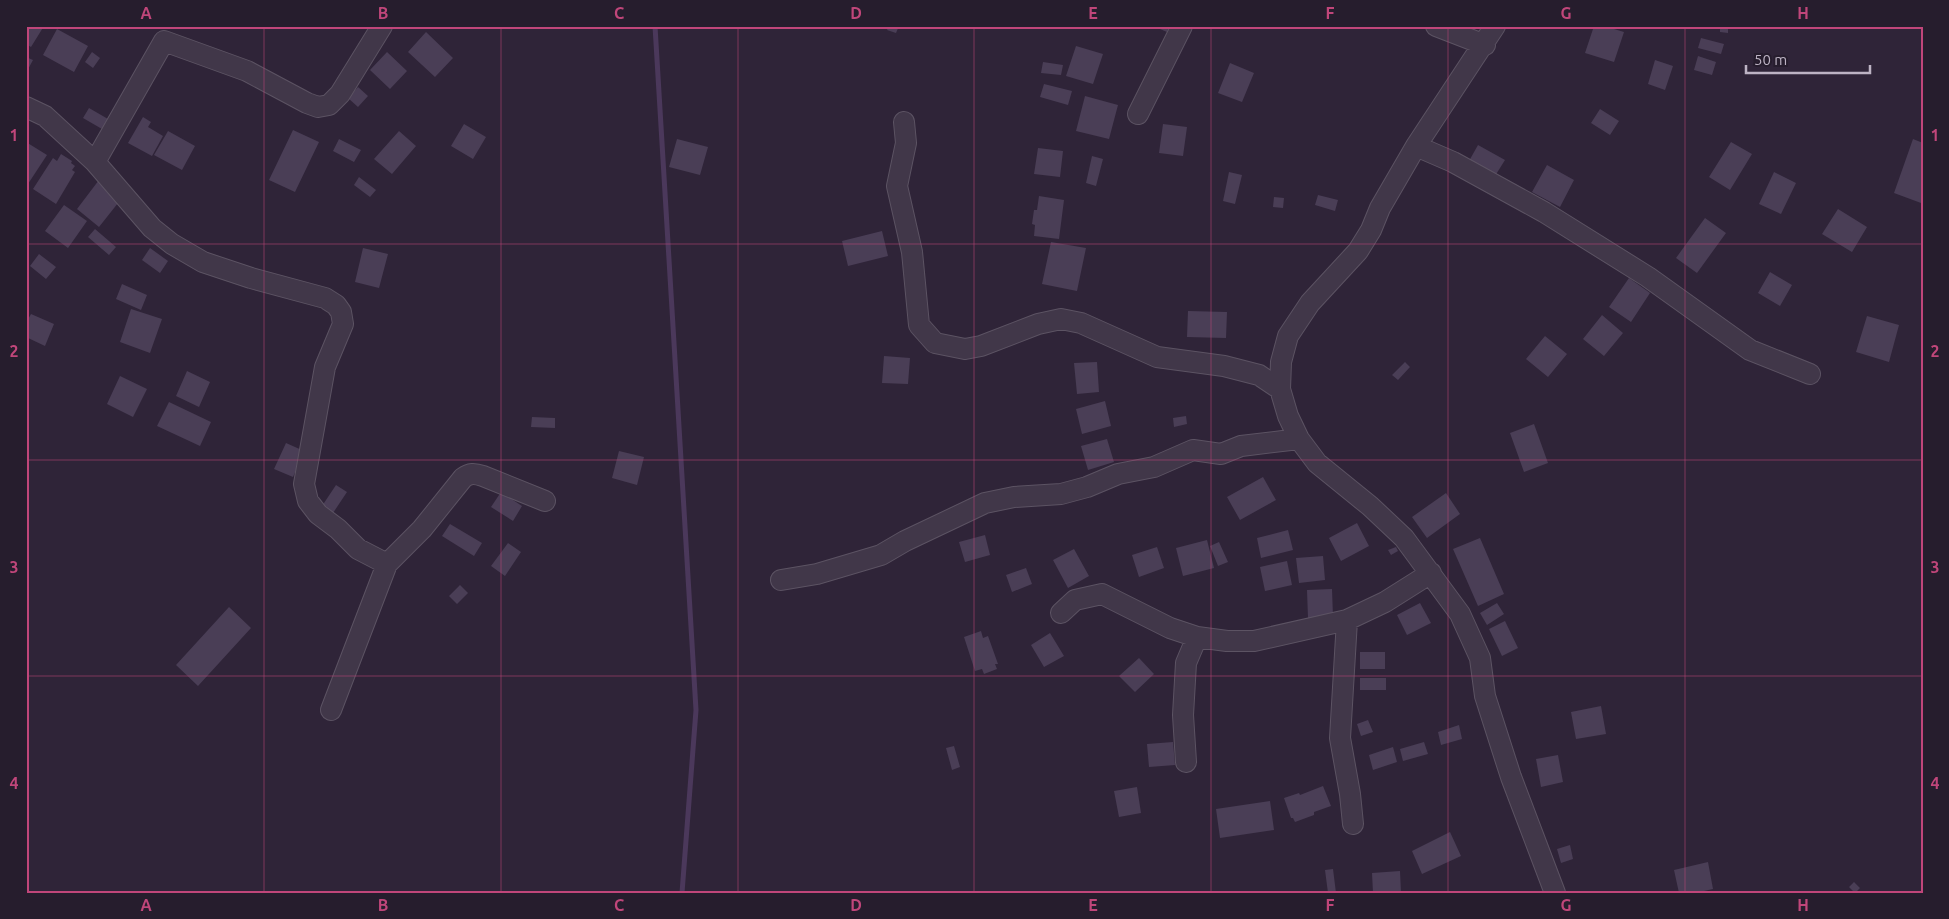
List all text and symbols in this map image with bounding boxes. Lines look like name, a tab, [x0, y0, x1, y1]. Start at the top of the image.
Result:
text: A	[140, 4, 152, 22]
text: B	[378, 4, 388, 22]
text: C	[614, 4, 624, 22]
text: D	[850, 4, 862, 22]
text: E	[1088, 4, 1098, 22]
text: F	[1326, 4, 1335, 22]
text: G	[1560, 4, 1572, 22]
text: H	[1797, 4, 1809, 22]
scale bar	[1746, 42, 1870, 74]
text: 50 m	[1754, 51, 1787, 68]
text: 1	[9, 126, 19, 144]
text: 1	[1930, 126, 1940, 144]
text: 2	[9, 342, 19, 360]
text: 2	[1930, 342, 1940, 360]
text: 3	[9, 558, 19, 576]
text: 3	[1930, 558, 1940, 576]
text: 4	[9, 774, 19, 792]
text: 4	[1930, 774, 1940, 792]
text: A	[140, 896, 152, 914]
text: B	[378, 896, 388, 914]
text: C	[614, 896, 624, 914]
text: D	[850, 896, 862, 914]
text: E	[1088, 896, 1098, 914]
text: F	[1326, 896, 1335, 914]
text: G	[1560, 896, 1572, 914]
text: H	[1797, 896, 1809, 914]

